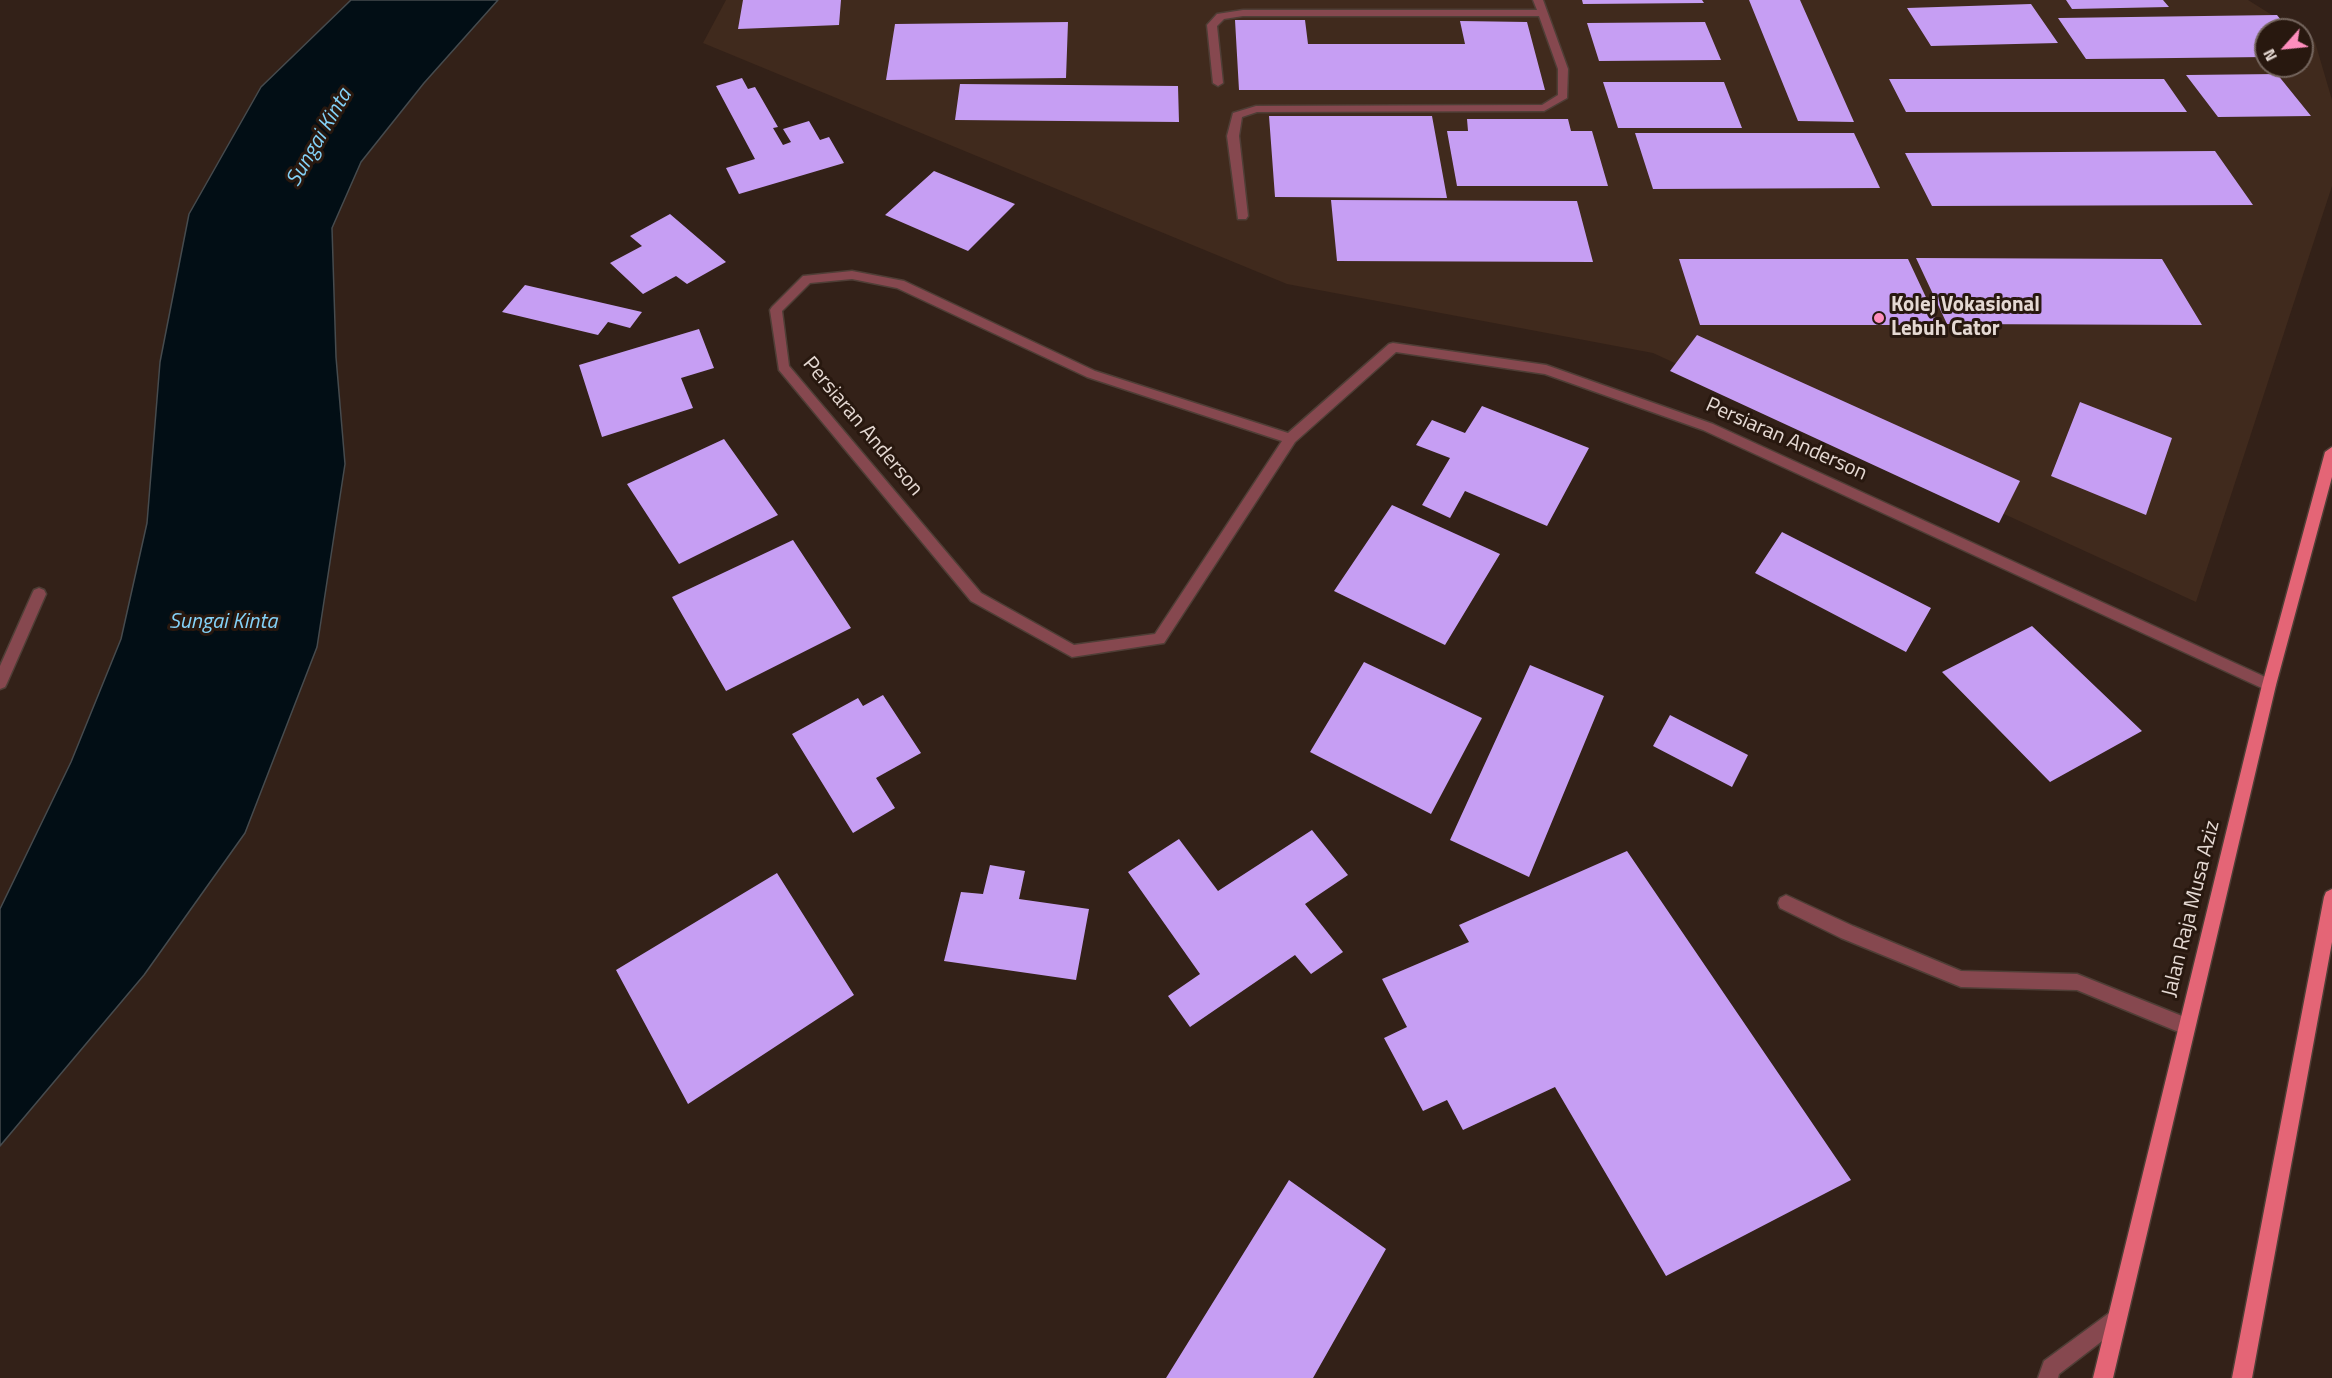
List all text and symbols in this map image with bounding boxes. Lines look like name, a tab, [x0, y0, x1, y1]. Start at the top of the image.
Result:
north arrow	[2254, 18, 2314, 78]
text: N	[2257, 45, 2283, 66]
water label: Sungai Kinta	[281, 84, 359, 192]
place label: Kolej Vokasional Lebuh Cator	[1891, 293, 2040, 343]
marker: Kolej Vokasional Lebuh Cator	[1872, 311, 1886, 325]
street label: Persiaran Anderson	[797, 352, 927, 502]
street label: Persiaran Anderson	[1702, 393, 1870, 487]
water label: Sungai Kinta	[169, 610, 277, 636]
street label: Jalan Raja Musa Aziz	[2158, 818, 2226, 1000]

